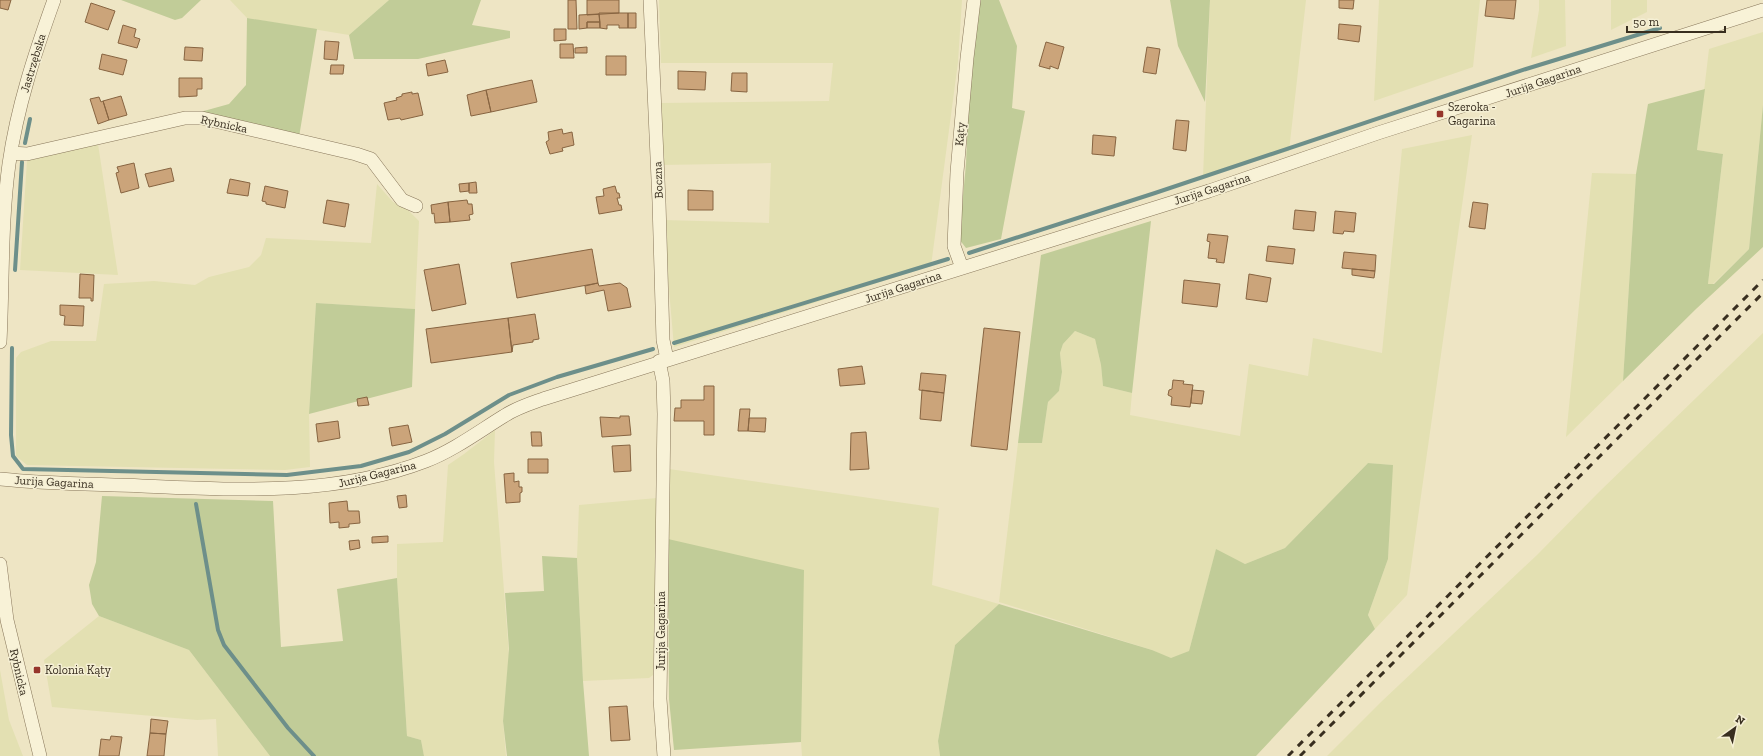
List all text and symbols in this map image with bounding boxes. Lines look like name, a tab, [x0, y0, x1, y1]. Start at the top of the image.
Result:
scale bar	[1627, 8, 1725, 34]
text: 50 m	[1633, 15, 1660, 29]
street label: Jastrzębska	[17, 32, 49, 94]
street label: Jurija Gagarina	[1503, 61, 1583, 101]
place label: Szeroka - Gagarina	[1448, 100, 1496, 128]
marker: Szeroka - Gagarina	[1435, 109, 1445, 119]
street label: Rybnicka	[199, 112, 249, 136]
street label: Kąty	[952, 121, 968, 147]
street label: Boczna	[650, 161, 666, 199]
street label: Jurija Gagarina	[1172, 170, 1252, 209]
street label: Jurija Gagarina	[863, 268, 943, 307]
street label: Jurija Gagarina	[337, 458, 418, 491]
street label: Jurija Gagarina	[14, 473, 94, 492]
street label: Jurija Gagarina	[654, 591, 669, 671]
street label: Rybnicka	[7, 647, 31, 697]
place label: Kolonia Kąty	[45, 663, 112, 677]
marker: Kolonia Kąty	[32, 665, 42, 675]
north arrow	[1715, 708, 1755, 748]
text: N	[1733, 712, 1748, 728]

